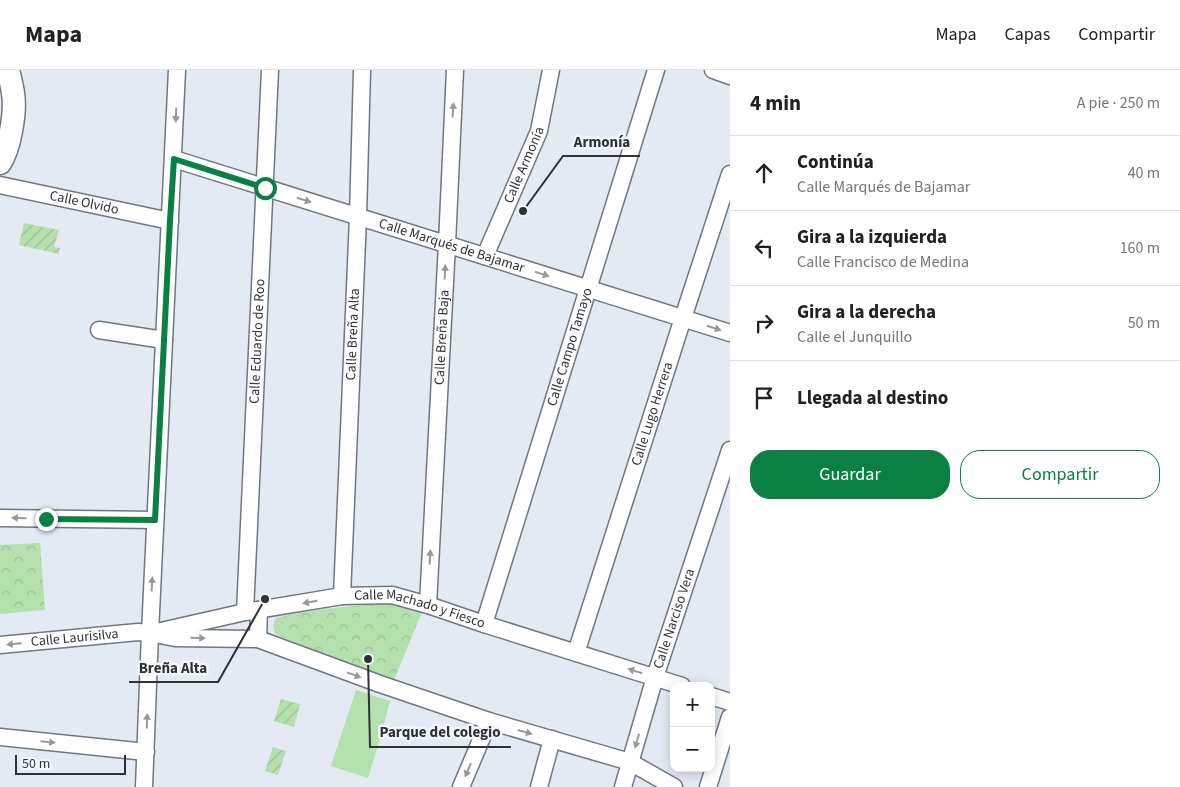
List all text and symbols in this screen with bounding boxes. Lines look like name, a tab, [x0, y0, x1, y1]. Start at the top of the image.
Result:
text: Mapa	[25, 17, 82, 52]
text: Mapa	[936, 22, 977, 47]
text: Capas	[1005, 22, 1050, 47]
text: Compartir	[1078, 22, 1155, 47]
text: 4 min	[750, 88, 801, 118]
text: A pie · 250 m	[1077, 92, 1160, 114]
one-way arrow	[449, 101, 457, 117]
one-way arrow	[171, 107, 179, 123]
street label: Calle Armonía	[499, 125, 550, 207]
callout: Armonía	[563, 126, 640, 156]
text: Armonía	[573, 132, 630, 153]
text: Continúa	[797, 149, 874, 176]
icon: ahead	[750, 159, 778, 187]
text: 40 m	[1128, 162, 1160, 184]
text: Calle Marqués de Bajamar	[797, 176, 970, 198]
route start	[254, 177, 277, 200]
street label: Calle Olvido	[48, 186, 121, 220]
one-way arrow	[296, 197, 311, 204]
street label: Calle Marqués de Bajamar	[376, 214, 527, 278]
text: Gira a la izquierda	[797, 224, 947, 251]
icon: left	[750, 234, 778, 262]
text: 160 m	[1120, 237, 1160, 259]
text: Calle Francisco de Medina	[797, 251, 969, 273]
one-way arrow	[442, 264, 450, 280]
one-way arrow	[535, 271, 550, 279]
street label: Calle Eduardo de Roo	[245, 278, 270, 404]
street label: Calle Campo Tamayo	[542, 285, 598, 409]
street label: Calle Breña Alta	[341, 288, 365, 381]
street label: Calle Breña Baja	[430, 289, 455, 385]
text: Gira a la derecha	[797, 299, 936, 326]
icon: right	[750, 309, 778, 337]
text: 50 m	[1128, 312, 1160, 334]
one-way arrow	[707, 325, 722, 333]
text: Calle el Junquillo	[797, 326, 912, 348]
street label: Calle Lugo Herrera	[626, 360, 678, 468]
icon: arrive	[750, 384, 778, 412]
text: Llegada al destino	[797, 385, 948, 412]
button: Guardar	[750, 450, 950, 499]
button: Compartir	[960, 450, 1160, 499]
route end	[35, 508, 58, 531]
one-way arrow	[11, 514, 27, 522]
one-way arrow	[427, 548, 435, 564]
street label: Calle Narciso Vera	[648, 566, 700, 671]
one-way arrow	[149, 576, 157, 592]
street label: Calle Machado y Fiesco	[354, 585, 488, 634]
one-way arrow	[301, 598, 317, 606]
street label: Calle Laurisilva	[30, 624, 119, 652]
one-way arrow	[190, 634, 206, 642]
one-way arrow	[6, 640, 22, 648]
callout: Breña Alta	[129, 652, 218, 682]
text: Breña Alta	[139, 658, 207, 679]
one-way arrow	[627, 666, 642, 674]
one-way arrow	[347, 672, 362, 679]
map controls	[670, 682, 715, 772]
button: +	[670, 682, 715, 727]
one-way arrow	[143, 713, 151, 729]
callout: Parque del colegio	[370, 717, 511, 747]
text: Parque del colegio	[379, 722, 501, 743]
button: −	[670, 727, 715, 772]
one-way arrow	[518, 728, 533, 736]
one-way arrow	[632, 733, 640, 748]
one-way arrow	[41, 738, 57, 746]
scale bar	[15, 752, 126, 775]
text: 50 m	[22, 754, 50, 774]
one-way arrow	[464, 763, 472, 778]

